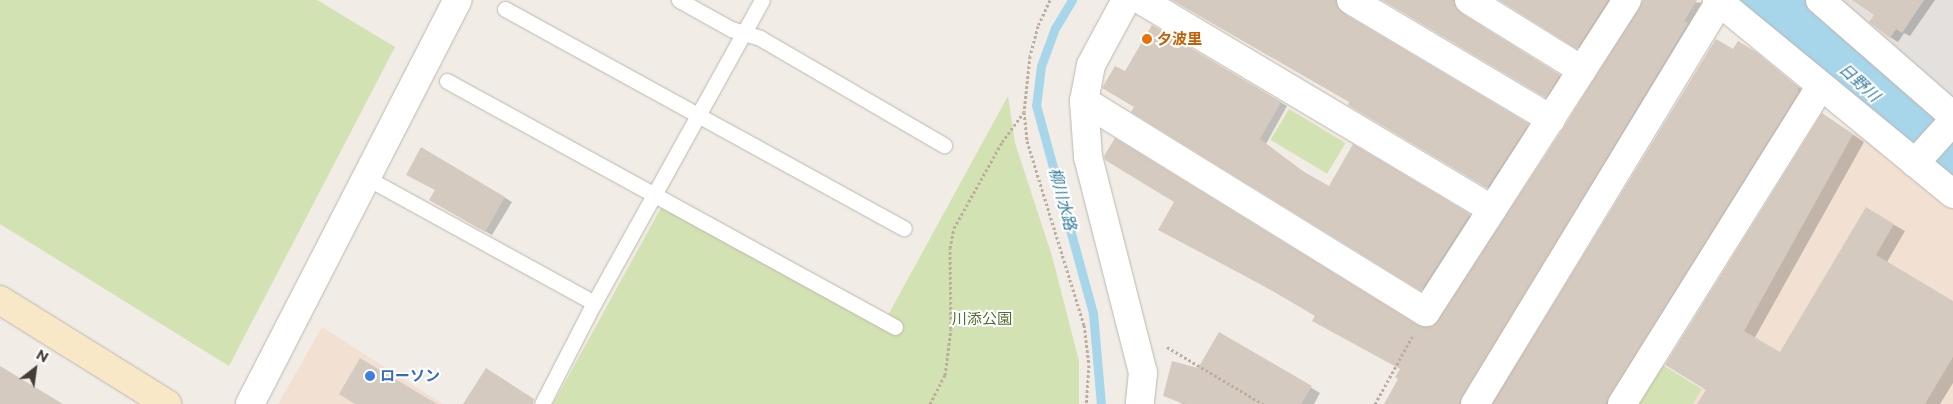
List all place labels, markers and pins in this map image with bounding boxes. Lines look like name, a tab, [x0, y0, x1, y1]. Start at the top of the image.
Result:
place label: 夕波里	[1157, 30, 1202, 48]
marker: 夕波里	[1141, 33, 1153, 45]
place label: ローソン	[380, 367, 440, 385]
marker: ローソン	[364, 370, 376, 382]

